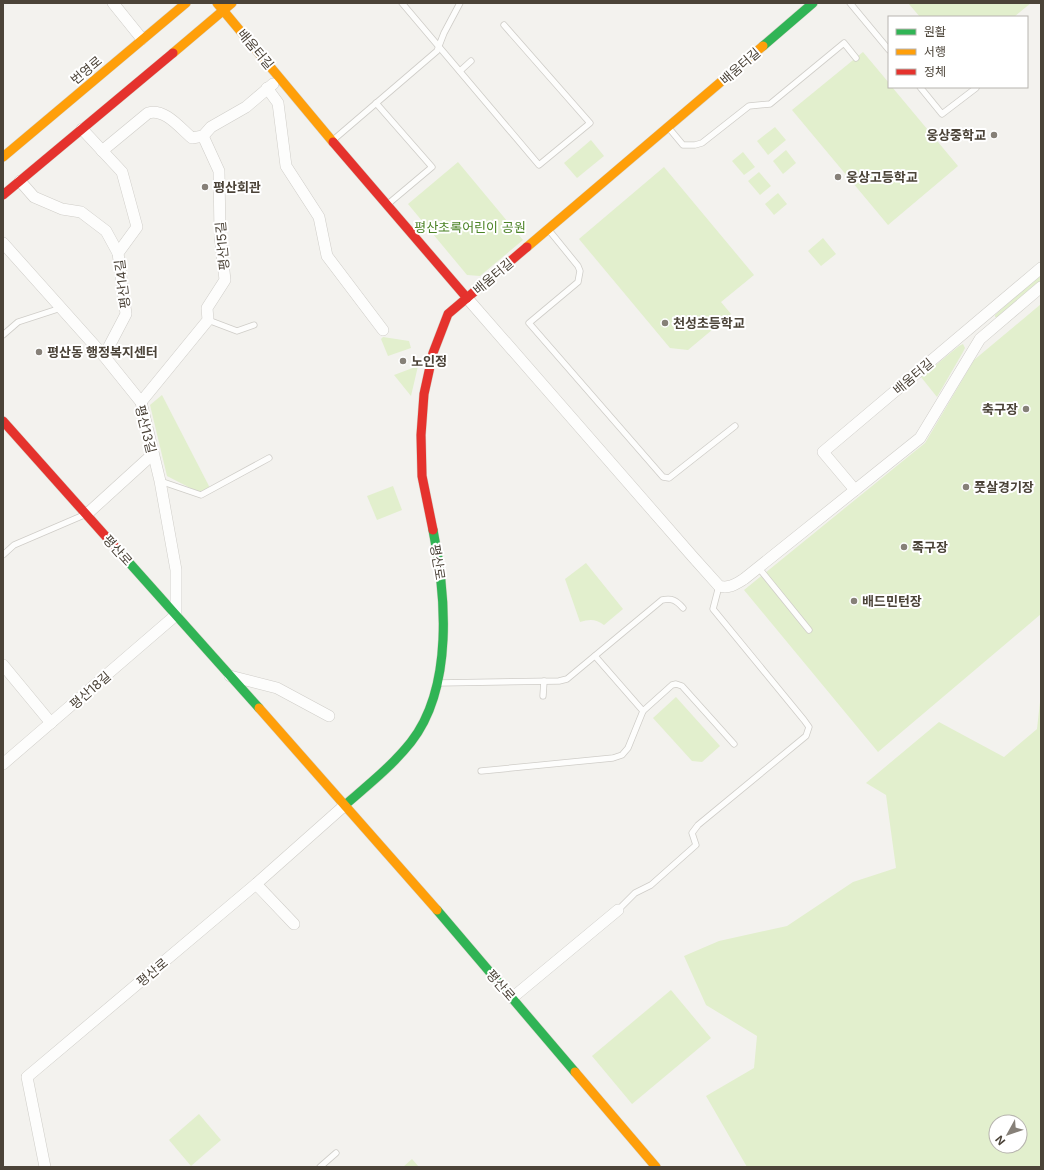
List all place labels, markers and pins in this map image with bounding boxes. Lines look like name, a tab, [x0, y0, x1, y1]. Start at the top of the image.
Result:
place label: 웅상중학교	[926, 127, 986, 143]
marker: 웅상중학교	[989, 130, 999, 140]
place label: 웅상고등학교	[846, 169, 918, 185]
marker: 웅상고등학교	[833, 172, 843, 182]
place label: 평산회관	[213, 179, 261, 195]
marker: 평산회관	[200, 182, 210, 192]
place label: 천성초등학교	[673, 315, 745, 331]
marker: 천성초등학교	[660, 318, 670, 328]
place label: 평산동 행정복지센터	[47, 344, 158, 360]
marker: 평산동 행정복지센터	[34, 347, 44, 357]
place label: 노인정	[411, 353, 447, 369]
marker: 노인정	[398, 356, 408, 366]
place label: 축구장	[982, 401, 1018, 417]
marker: 축구장	[1021, 404, 1031, 414]
place label: 풋살경기장	[974, 479, 1034, 495]
marker: 풋살경기장	[961, 482, 971, 492]
place label: 족구장	[912, 539, 948, 555]
marker: 족구장	[899, 542, 909, 552]
place label: 배드민턴장	[862, 593, 922, 609]
marker: 배드민턴장	[849, 596, 859, 606]

